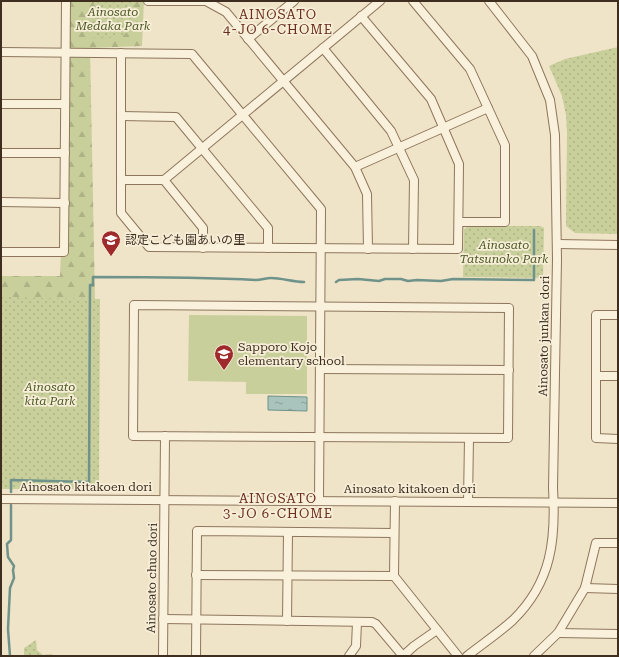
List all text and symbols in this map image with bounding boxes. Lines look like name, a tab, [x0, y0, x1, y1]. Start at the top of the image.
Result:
park label: Ainosato Medaka Park	[75, 5, 151, 33]
district label: AINOSATO 4-JO 6-CHOME	[223, 7, 333, 37]
school or university icon: 認定こども園あいの里	[100, 229, 122, 257]
place label: 認定こども園あいの里	[125, 233, 245, 247]
park label: Ainosato Tatsunoko Park	[459, 238, 549, 266]
street label: Ainosato junkan dori	[536, 275, 552, 397]
place label: Sapporo Kojo elementary school	[238, 340, 345, 368]
school or university icon: Sapporo Kojo elementary school	[213, 343, 235, 371]
park label: Ainosato kita Park	[24, 380, 76, 408]
street label: Ainosato kitakoen dori	[20, 480, 152, 494]
street label: Ainosato kitakoen dori	[344, 482, 476, 496]
district label: AINOSATO 3-JO 6-CHOME	[223, 491, 333, 521]
street label: Ainosato chuo dori	[144, 523, 160, 633]

